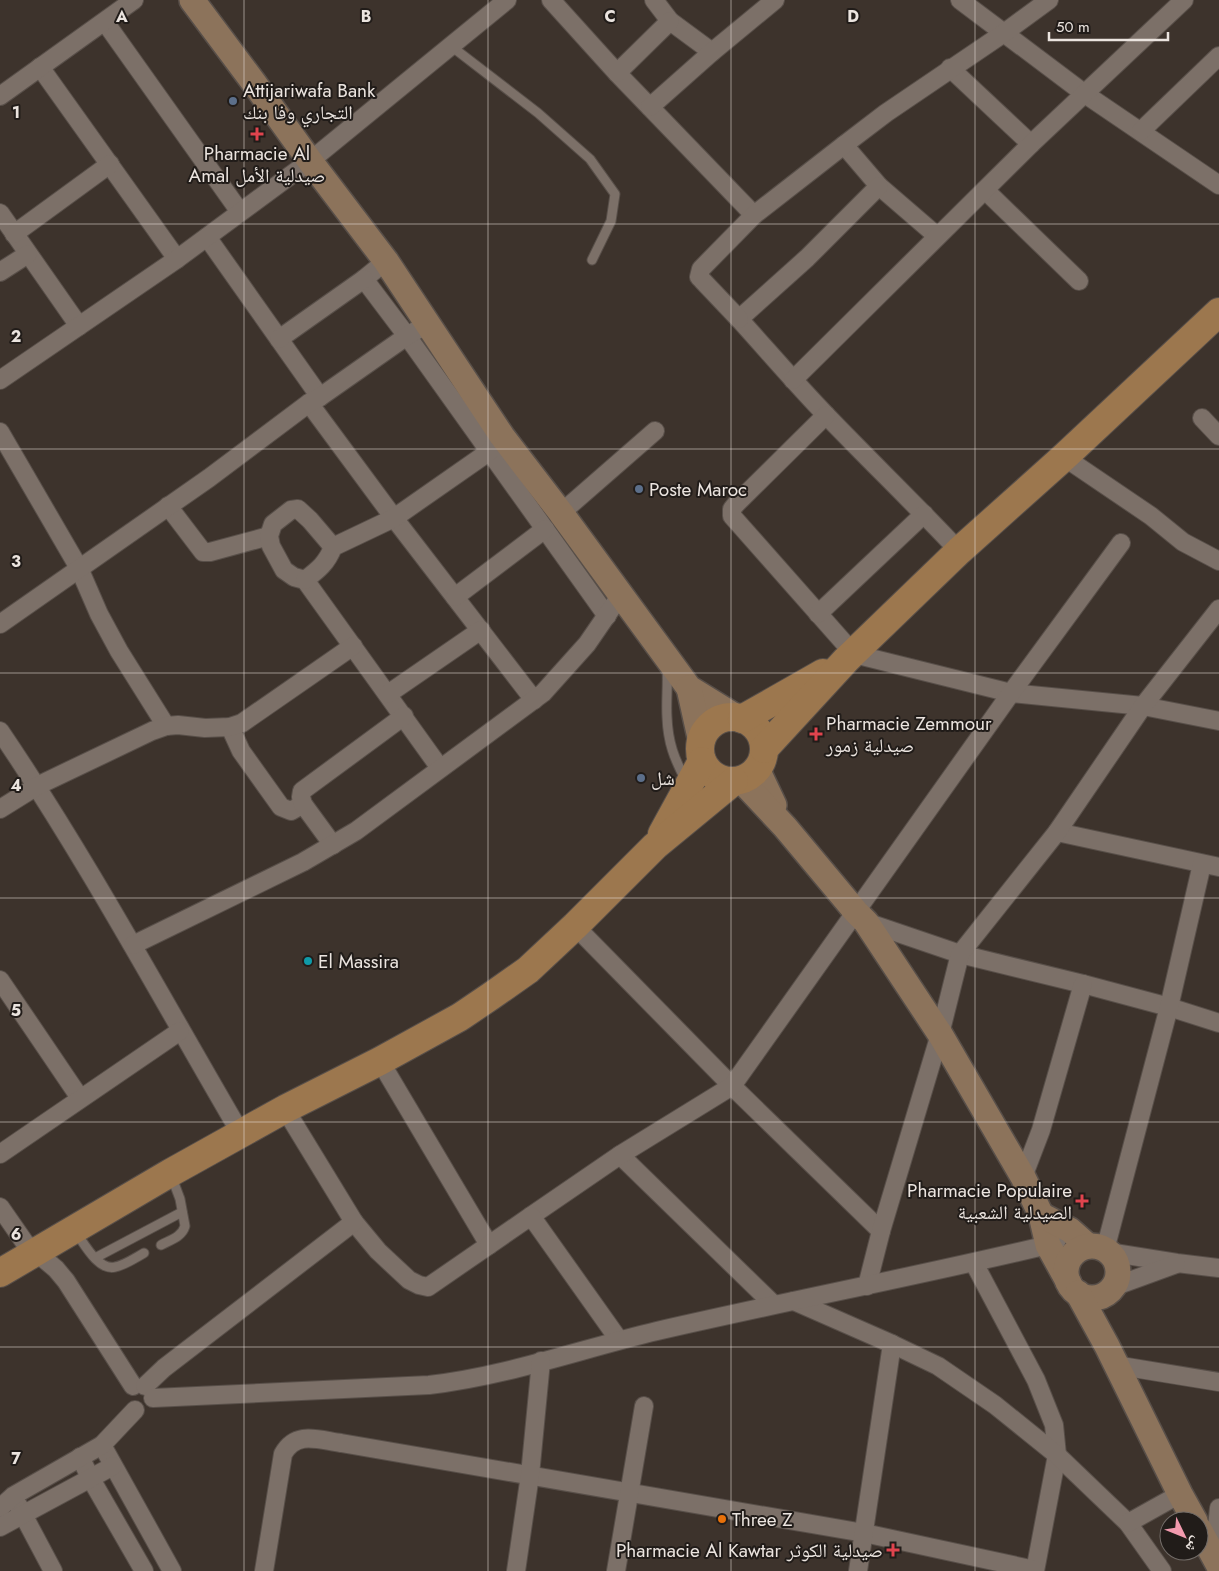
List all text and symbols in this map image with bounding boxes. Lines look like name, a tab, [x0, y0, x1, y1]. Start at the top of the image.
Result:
text: A	[115, 5, 128, 28]
text: B	[361, 5, 371, 28]
text: C	[604, 5, 616, 28]
text: D	[847, 5, 859, 28]
scale bar	[1049, 10, 1168, 42]
text: 50 m	[1056, 16, 1090, 38]
place label: Attijariwafa Bank التجاري وفا بنك	[243, 77, 376, 127]
marker: Attijariwafa Bank التجاري وفا بنك	[227, 95, 239, 107]
text: 1	[12, 101, 20, 124]
marker: Pharmacie Al Amal صيدلية الأمل	[251, 128, 263, 140]
place label: Pharmacie Al Amal صيدلية الأمل	[189, 140, 325, 189]
text: 2	[11, 325, 21, 348]
place label: Poste Maroc	[649, 476, 747, 503]
marker: Poste Maroc	[633, 483, 645, 495]
text: 3	[11, 550, 21, 573]
place label: Pharmacie Zemmour صيدلية زمور	[825, 710, 992, 759]
marker: Pharmacie Zemmour صيدلية زمور	[810, 728, 822, 740]
place label: شل	[651, 765, 675, 792]
marker: شل	[635, 772, 647, 784]
text: 4	[10, 774, 22, 797]
place label: El Massira	[318, 948, 399, 975]
marker: El Massira	[302, 955, 314, 967]
text: 5	[11, 999, 21, 1022]
place label: Pharmacie Populaire الصيدلية الشعبية	[907, 1177, 1072, 1226]
marker: Pharmacie Populaire الصيدلية الشعبية	[1076, 1195, 1088, 1207]
text: 6	[11, 1223, 21, 1246]
text: 7	[11, 1447, 21, 1470]
place label: Three Z	[732, 1506, 793, 1533]
north arrow	[1159, 1511, 1209, 1561]
marker: Three Z	[716, 1513, 728, 1525]
text: ش	[1181, 1533, 1206, 1557]
place label: Pharmacie Al Kawtar صيدلية الكوثر	[616, 1537, 883, 1564]
marker: Pharmacie Al Kawtar صيدلية الكوثر	[887, 1544, 899, 1556]

